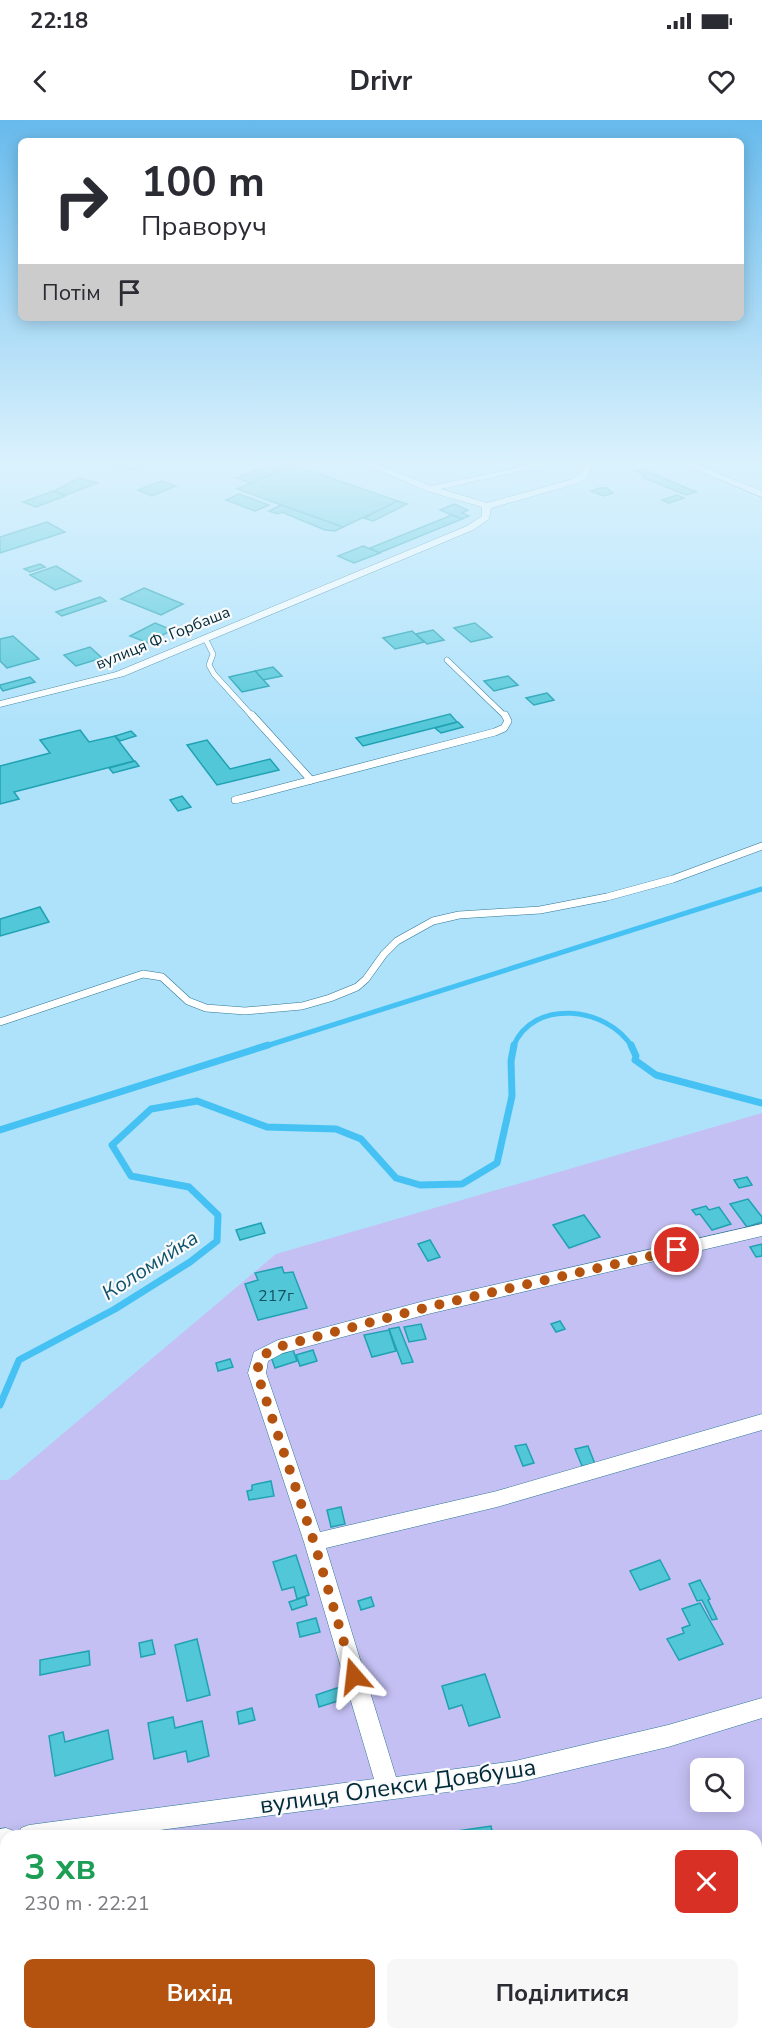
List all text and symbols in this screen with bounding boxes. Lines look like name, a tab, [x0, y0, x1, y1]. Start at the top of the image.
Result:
text: 22:18	[30, 6, 88, 36]
text: Drivr	[350, 63, 412, 100]
icon: back	[24, 65, 57, 98]
icon: heart	[705, 65, 738, 98]
text: 100 m	[141, 154, 265, 211]
icon: right	[42, 162, 120, 240]
text: Праворуч	[141, 208, 267, 245]
icon: arrive	[113, 276, 146, 309]
text: Потім	[42, 278, 101, 308]
street label: вулиця Ф. Горбаша	[93, 601, 233, 675]
water label: Коломийка	[96, 1223, 204, 1307]
pin	[651, 1224, 702, 1275]
icon: arrive	[660, 1233, 693, 1266]
house number: 217г	[258, 1285, 294, 1307]
position arrow	[322, 1644, 386, 1708]
street label: вулиця Олекси Довбуша	[258, 1751, 538, 1821]
map controls	[690, 1758, 744, 1812]
button: search	[690, 1758, 744, 1812]
text: 3 хв	[24, 1843, 96, 1892]
button: close	[675, 1850, 738, 1913]
text: 230 m · 22:21	[24, 1890, 150, 1917]
button: Вихід	[24, 1959, 375, 2028]
button: Поділитися	[387, 1959, 738, 2028]

